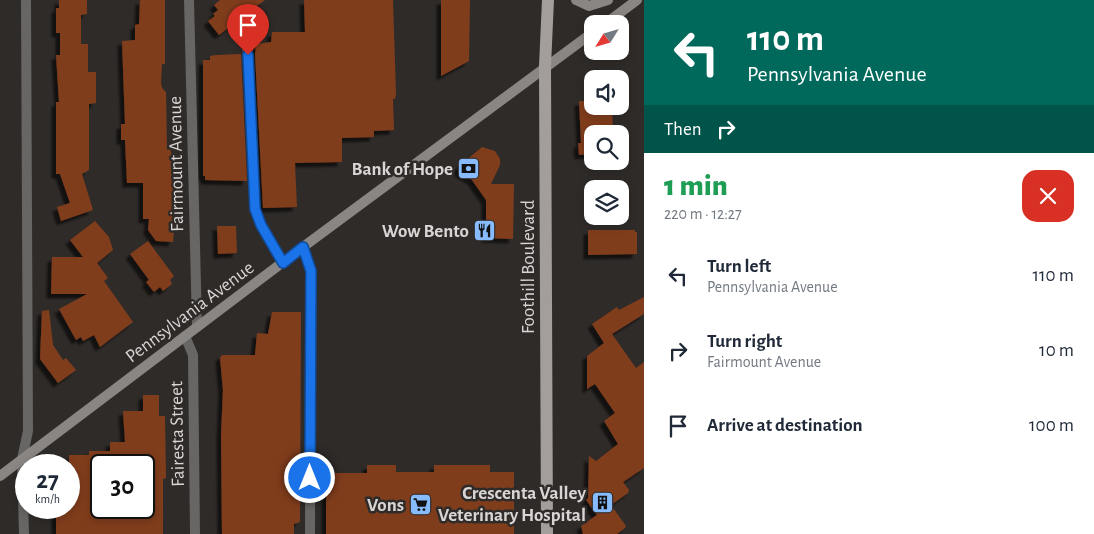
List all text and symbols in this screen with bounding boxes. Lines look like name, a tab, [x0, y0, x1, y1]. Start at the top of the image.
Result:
pin	[227, 4, 269, 55]
icon: arrive	[234, 11, 262, 39]
north arrow	[584, 15, 629, 60]
map controls	[584, 15, 629, 225]
icon: left	[664, 20, 729, 85]
text: 110 m	[747, 22, 824, 57]
text: Pennsylvania Avenue	[747, 63, 927, 85]
button: sound	[584, 70, 629, 115]
street label: Fairmount Avenue	[166, 96, 187, 232]
icon: right	[712, 115, 740, 143]
text: Then	[664, 120, 702, 139]
button: search	[584, 125, 629, 170]
bank icon: Bank of Hope	[457, 156, 481, 180]
place label: Bank of Hope	[351, 160, 453, 179]
button: close	[1022, 170, 1074, 222]
text: 1 min	[664, 171, 728, 201]
button: layers	[584, 180, 629, 225]
street label: Foothill Boulevard	[519, 200, 538, 334]
text: 220 m · 12:27	[664, 206, 742, 222]
restaurant icon: Wow Bento	[473, 218, 497, 242]
place label: Wow Bento	[382, 222, 469, 241]
text: Turn left	[707, 257, 771, 276]
street label: Pennsylvania Avenue	[122, 258, 258, 366]
icon: left	[664, 262, 692, 290]
text: 110 m	[1033, 266, 1074, 285]
text: Pennsylvania Avenue	[707, 279, 838, 295]
text: Turn right	[707, 332, 782, 351]
icon: right	[664, 337, 692, 365]
text: 10 m	[1039, 341, 1074, 360]
text: Fairmount Avenue	[707, 354, 821, 370]
street label: Fairesta Street	[167, 381, 188, 487]
icon: arrive	[664, 412, 692, 440]
text: Arrive at destination	[707, 416, 863, 435]
text: 100 m	[1029, 416, 1074, 435]
position arrow	[283, 451, 335, 503]
speed limit sign: 30	[90, 454, 155, 519]
text: 27	[36, 468, 59, 493]
place label: Crescenta Valley Veterinary Hospital	[438, 484, 587, 525]
building icon: Crescenta Valley Veterinary Hospital	[590, 491, 614, 515]
supermarket icon: Vons	[408, 492, 432, 516]
text: km/h	[35, 493, 60, 505]
place label: Vons	[367, 496, 404, 515]

